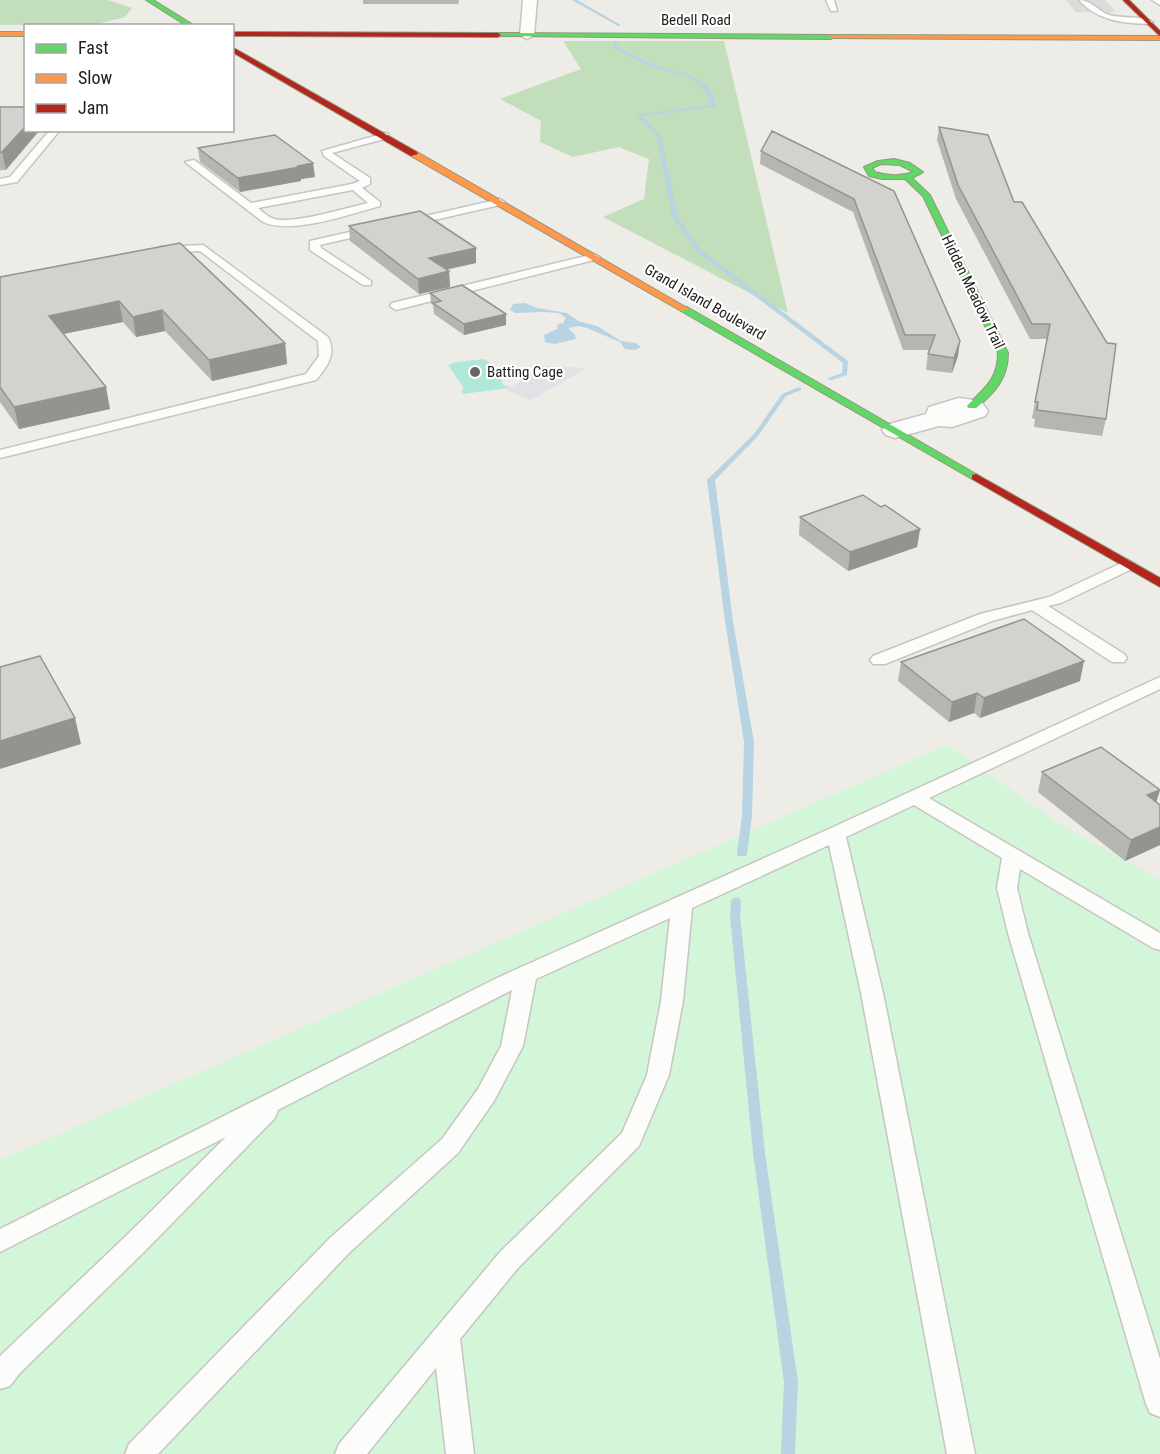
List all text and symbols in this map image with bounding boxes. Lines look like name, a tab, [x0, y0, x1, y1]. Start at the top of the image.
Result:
street label: Bedell Road	[661, 11, 731, 29]
legend	[24, 24, 234, 132]
text: Fast	[78, 37, 109, 58]
text: Slow	[78, 67, 113, 88]
text: Jam	[78, 97, 109, 118]
street label: Hidden Meadow Trail	[938, 232, 1008, 352]
street label: Grand Island Boulevard	[641, 260, 769, 344]
place label: Batting Cage	[487, 363, 563, 381]
marker: Batting Cage	[468, 365, 482, 379]

